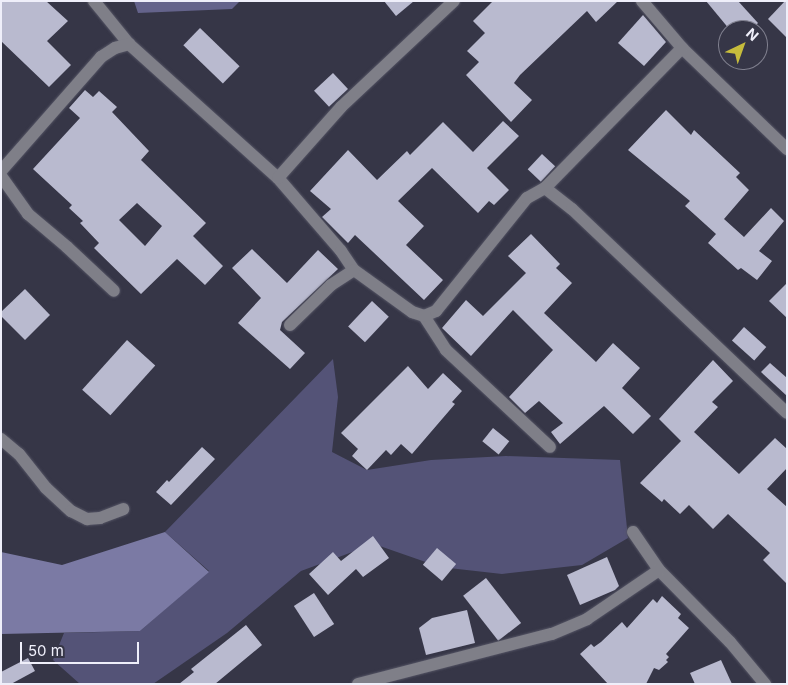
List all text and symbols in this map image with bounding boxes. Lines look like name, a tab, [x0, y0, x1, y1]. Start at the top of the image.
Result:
north arrow	[718, 20, 768, 70]
text: N	[743, 24, 762, 44]
scale bar	[22, 632, 141, 664]
text: 50 m	[28, 641, 64, 660]

